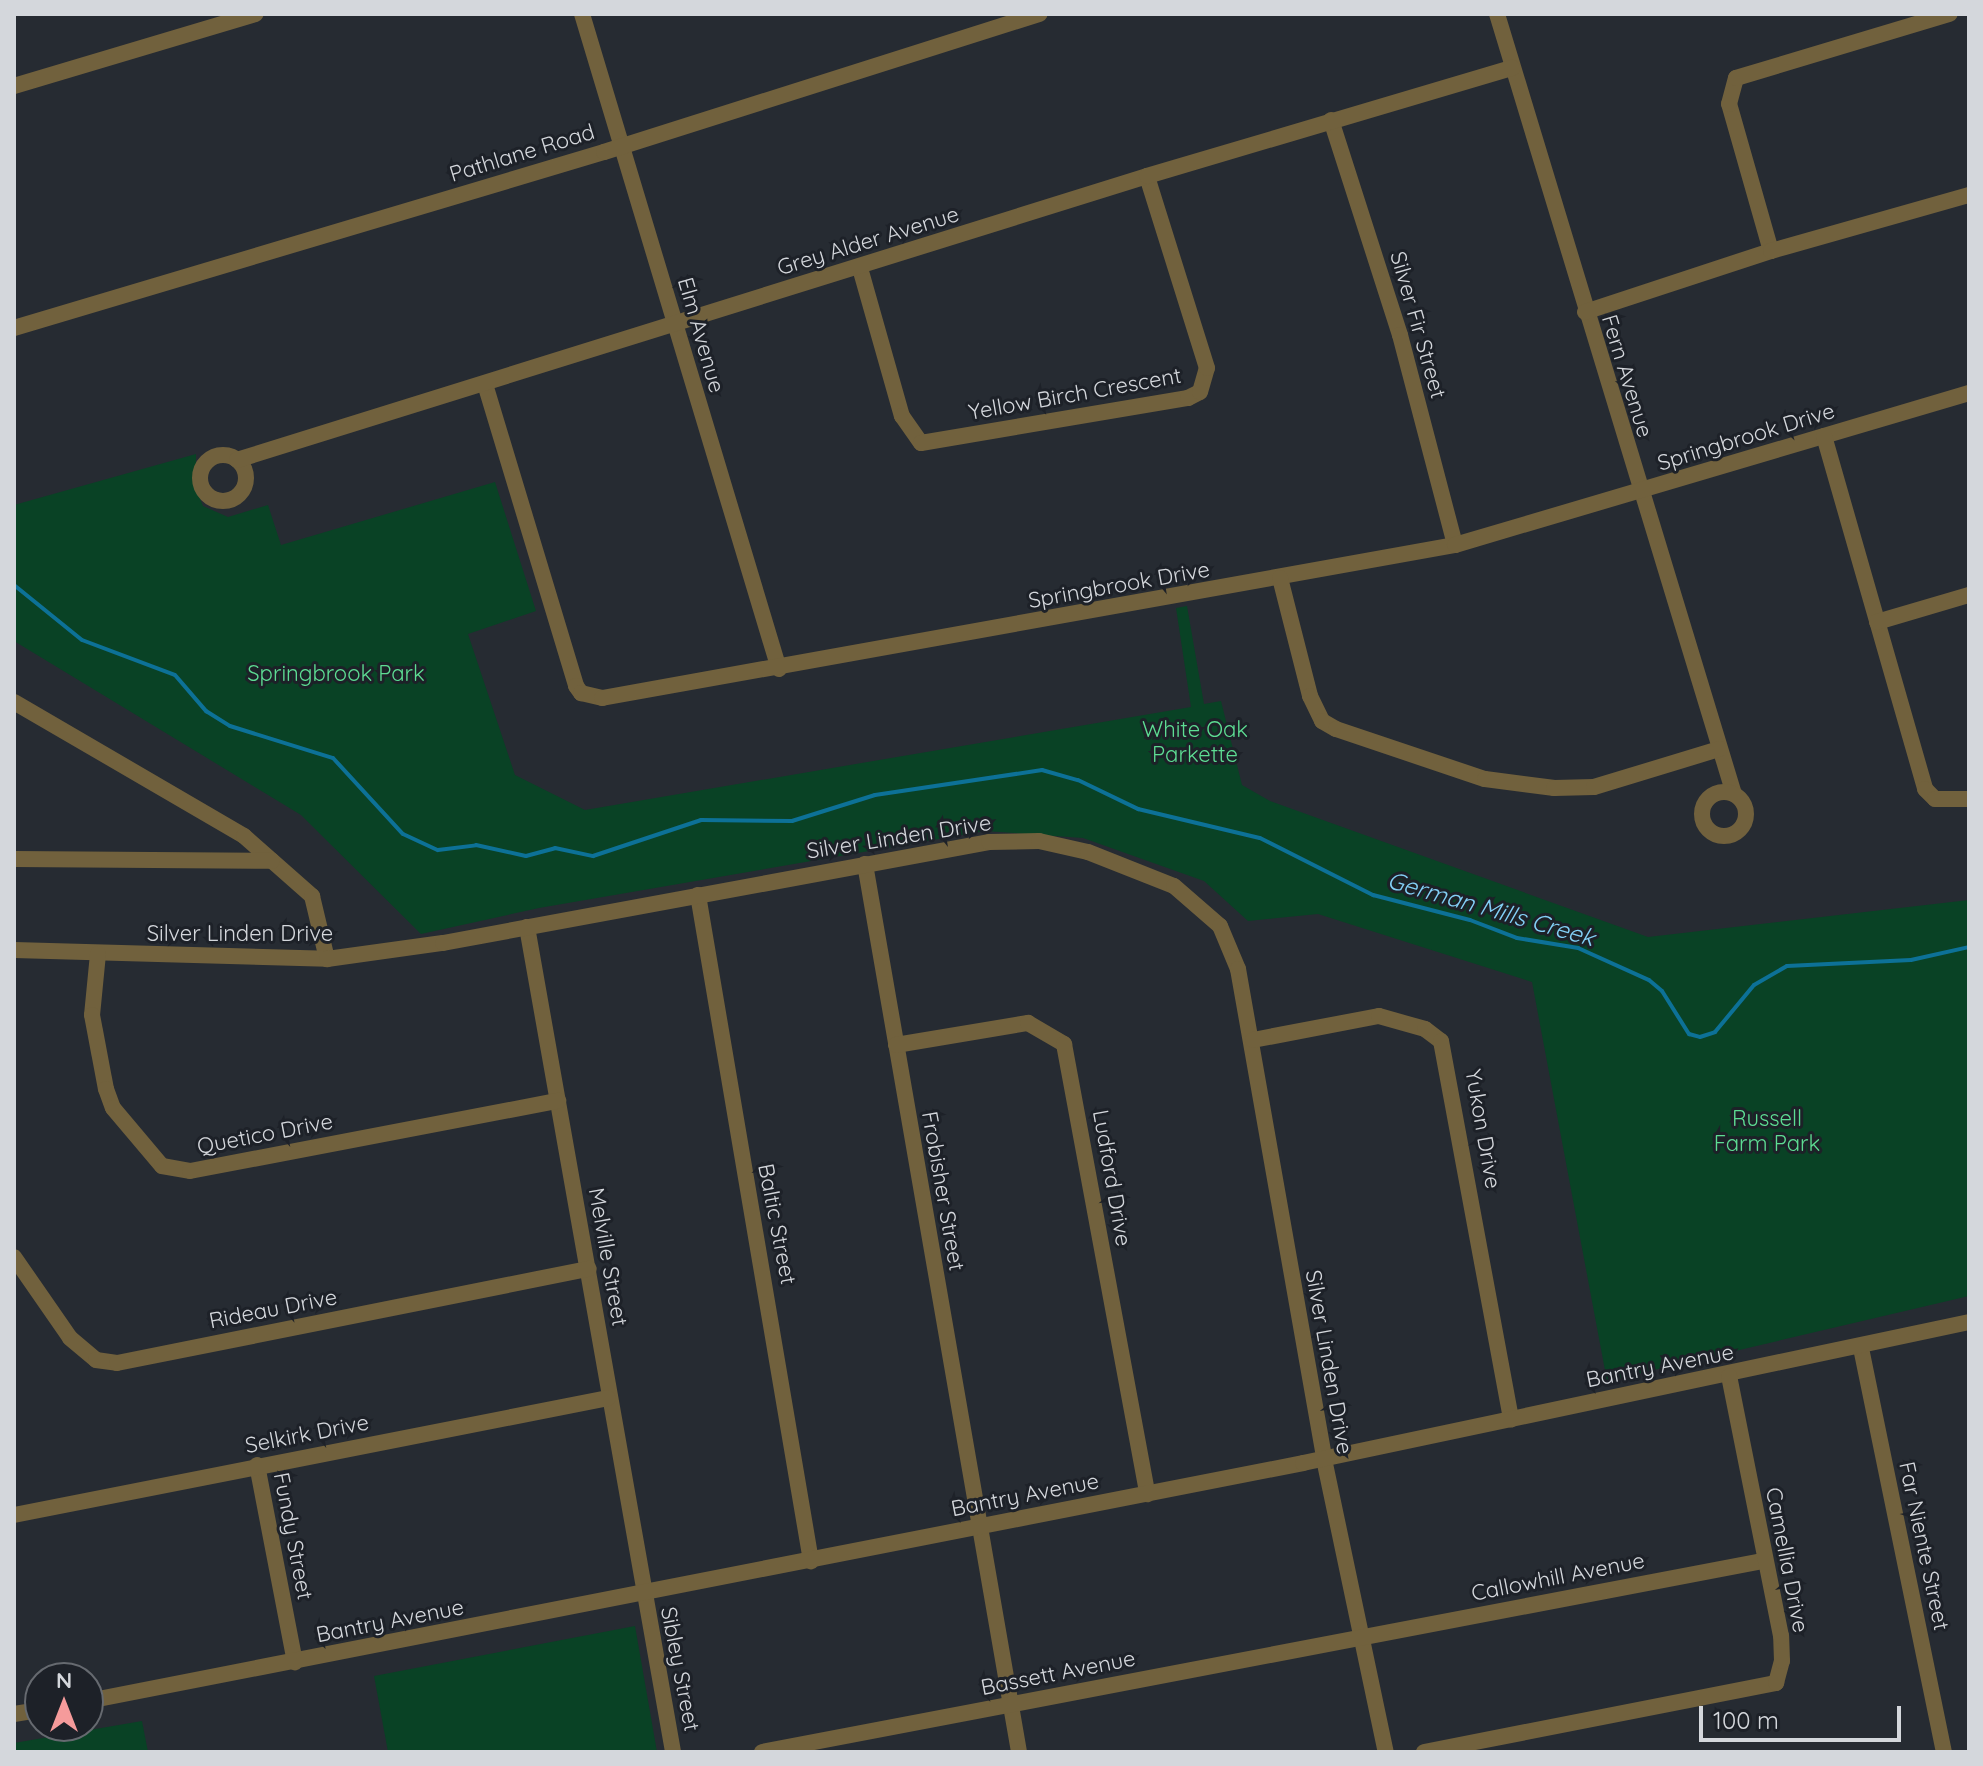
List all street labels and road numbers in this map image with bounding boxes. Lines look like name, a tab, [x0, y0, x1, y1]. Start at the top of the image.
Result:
street label: Pathlane Road	[446, 118, 598, 188]
street label: Grey Alder Avenue	[774, 201, 962, 281]
street label: Silver Fir Street	[1384, 248, 1452, 402]
street label: Elm Avenue	[672, 274, 730, 396]
street label: Fern Avenue	[1596, 311, 1658, 441]
street label: Yellow Birch Crescent	[967, 362, 1183, 426]
street label: Springbrook Drive	[1654, 397, 1838, 477]
street label: Springbrook Drive	[1026, 556, 1212, 614]
street label: Silver Linden Drive	[805, 809, 993, 865]
street label: Silver Linden Drive	[147, 921, 333, 947]
street label: Yukon Drive	[1460, 1067, 1506, 1191]
street label: Quetico Drive	[195, 1108, 335, 1160]
street label: Ludford Drive	[1087, 1108, 1137, 1248]
street label: Frobisher Street	[916, 1109, 970, 1273]
street label: Baltic Street	[752, 1161, 802, 1287]
street label: Melville Street	[583, 1186, 633, 1328]
street label: Silver Linden Drive	[1300, 1268, 1358, 1456]
street label: Rideau Drive	[207, 1284, 339, 1334]
street label: Bantry Avenue	[1584, 1339, 1736, 1393]
street label: Selkirk Drive	[243, 1409, 371, 1459]
street label: Far Niente Street	[1893, 1459, 1955, 1633]
street label: Bantry Avenue	[949, 1468, 1101, 1522]
street label: Fundy Street	[268, 1470, 318, 1602]
street label: Camellia Drive	[1760, 1485, 1814, 1635]
street label: Callowhill Avenue	[1469, 1547, 1647, 1607]
street label: Bantry Avenue	[314, 1594, 466, 1648]
street label: Sibley Street	[655, 1605, 705, 1733]
street label: Bassett Avenue	[978, 1645, 1138, 1701]

